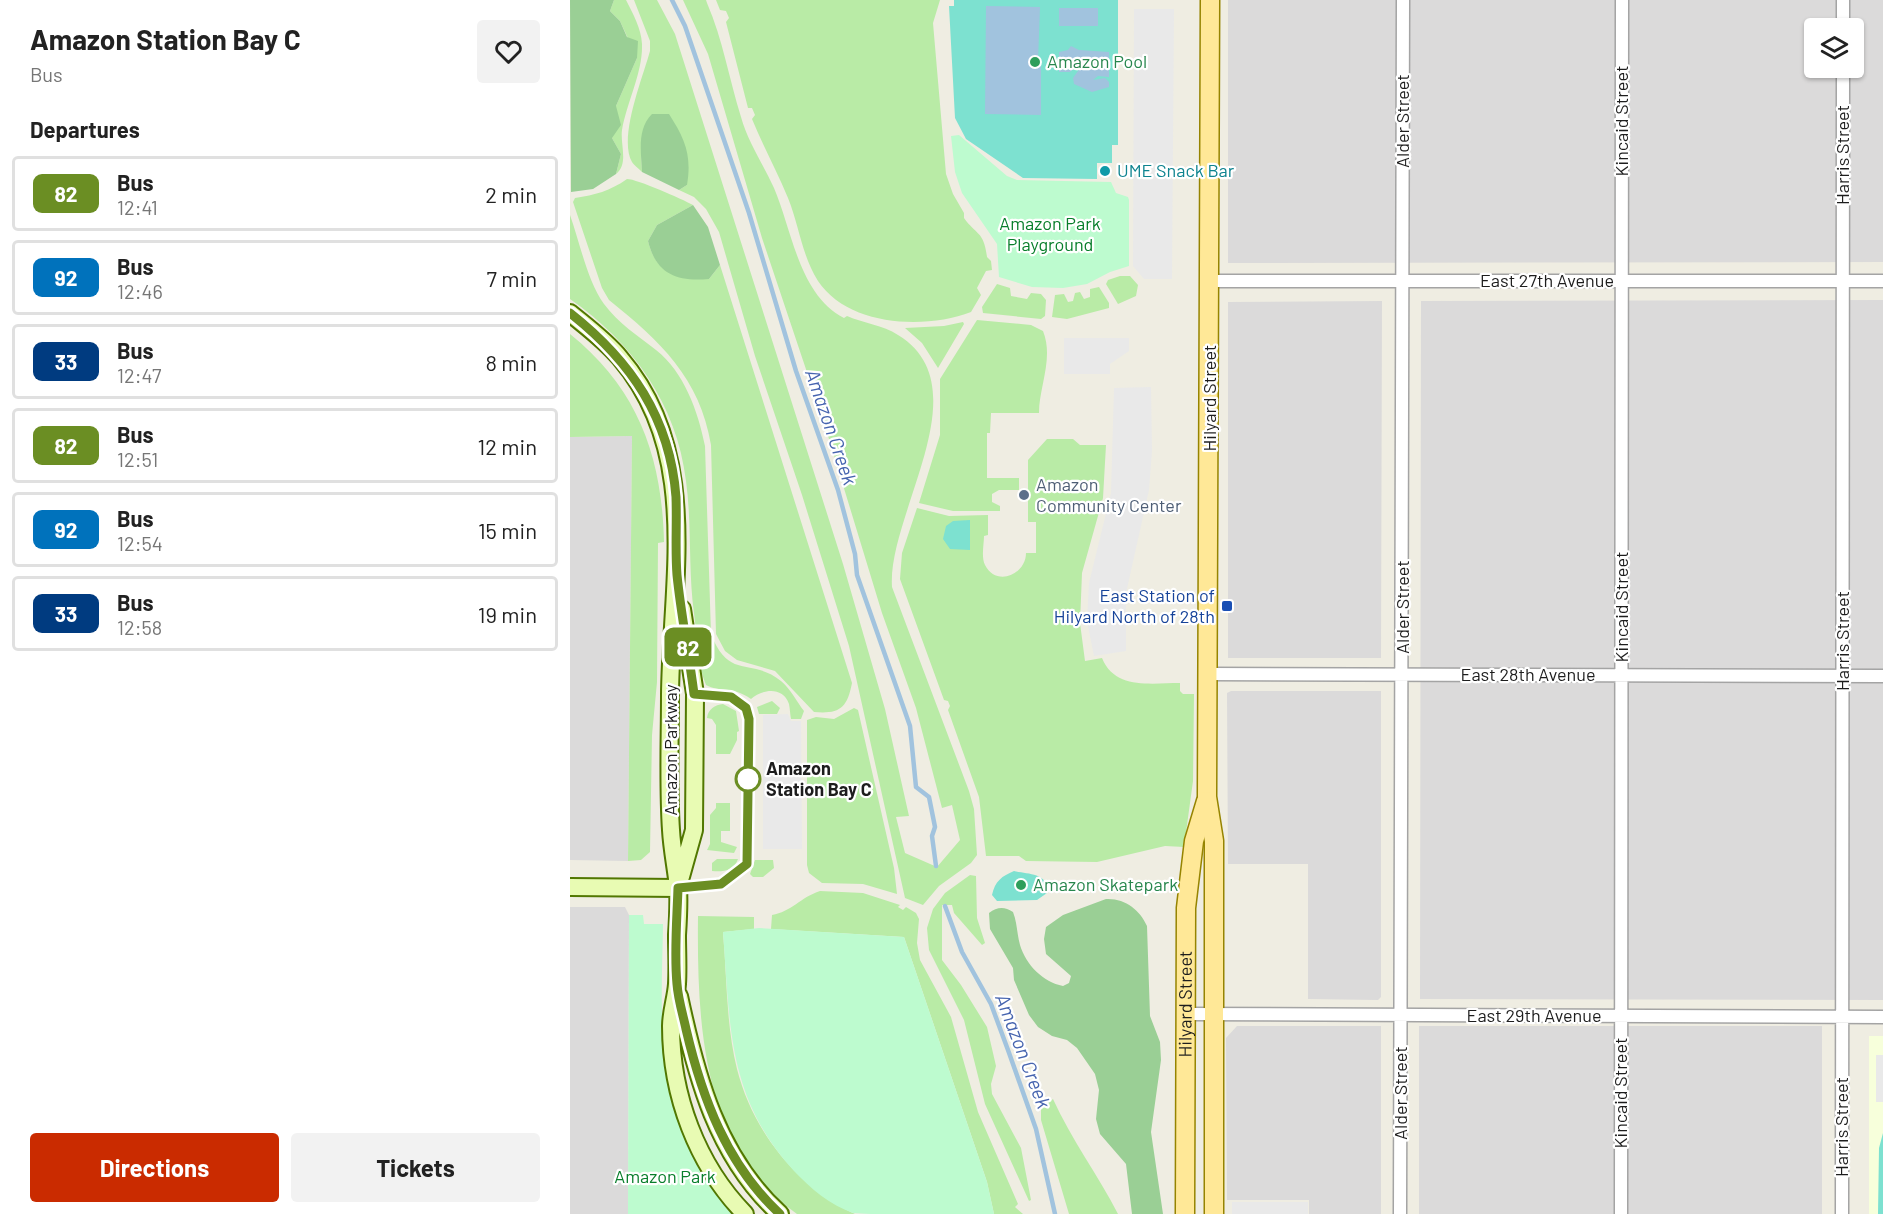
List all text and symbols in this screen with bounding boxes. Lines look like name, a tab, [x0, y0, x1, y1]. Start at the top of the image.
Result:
map controls	[1804, 18, 1864, 78]
button: layers	[1804, 18, 1864, 78]
button: heart	[477, 20, 540, 83]
text: Amazon Station Bay C	[30, 22, 301, 56]
place label: Amazon Pool	[1047, 50, 1147, 72]
marker: Amazon Pool	[1028, 55, 1042, 69]
text: Bus	[30, 62, 63, 86]
street label: Kincaid Street	[1610, 66, 1632, 176]
street label: Alder Street	[1391, 74, 1413, 168]
street label: Harris Street	[1831, 105, 1853, 205]
text: Departures	[30, 116, 140, 142]
place label: UME Snack Bar	[1117, 159, 1235, 181]
marker: UME Snack Bar	[1098, 164, 1112, 178]
text: Bus	[117, 169, 154, 195]
text: 82	[54, 181, 78, 206]
text: 2 min	[485, 181, 537, 207]
text: 12:41	[117, 195, 158, 219]
park label: Amazon Park Playground	[999, 212, 1101, 255]
text: Bus	[117, 253, 154, 279]
text: 92	[55, 265, 77, 290]
text: 7 min	[487, 265, 537, 291]
street label: East 27th Avenue	[1480, 269, 1614, 291]
text: 12:46	[117, 279, 163, 303]
text: Bus	[117, 337, 154, 363]
street label: Hilyard Street	[1198, 345, 1220, 451]
text: 33	[55, 349, 77, 374]
text: 8 min	[485, 349, 537, 375]
text: 12:47	[117, 363, 161, 387]
water label: Amazon Creek	[801, 366, 863, 488]
text: Bus	[117, 421, 154, 447]
text: 82	[54, 433, 78, 458]
text: 12 min	[477, 433, 537, 459]
text: 12:51	[117, 447, 158, 471]
place label: Amazon Community Center	[1036, 473, 1182, 516]
marker: Amazon Community Center	[1017, 488, 1031, 502]
text: Bus	[117, 505, 154, 531]
text: 92	[55, 517, 77, 542]
text: 15 min	[478, 517, 537, 543]
text: 12:54	[117, 531, 163, 555]
street label: Kincaid Street	[1610, 552, 1632, 662]
street label: Alder Street	[1391, 560, 1413, 654]
place label: East Station of Hilyard North of 28th	[1054, 584, 1215, 627]
text: Bus	[117, 589, 154, 615]
street label: Harris Street	[1831, 591, 1853, 691]
marker: East Station of Hilyard North of 28th	[1220, 599, 1234, 613]
text: 33	[55, 601, 77, 626]
text: 19 min	[478, 601, 537, 627]
text: 12:58	[117, 615, 162, 639]
line badge: 82	[661, 628, 715, 666]
text: 82	[676, 635, 700, 660]
street label: East 28th Avenue	[1461, 663, 1595, 685]
street label: Amazon Parkway	[659, 684, 681, 816]
place label: Amazon Station Bay C	[766, 757, 872, 800]
marker: Amazon Station Bay C	[735, 766, 761, 792]
place label: Amazon Skatepark	[1033, 873, 1178, 895]
marker: Amazon Skatepark	[1014, 878, 1028, 892]
street label: Hilyard Street	[1174, 951, 1196, 1057]
water label: Amazon Creek	[991, 990, 1057, 1112]
street label: East 29th Avenue	[1467, 1004, 1601, 1026]
street label: Kincaid Street	[1609, 1038, 1631, 1148]
street label: Alder Street	[1389, 1046, 1411, 1140]
street label: Harris Street	[1830, 1077, 1852, 1177]
button: Directions	[30, 1133, 279, 1202]
button: Tickets	[291, 1133, 540, 1202]
park label: Amazon Park	[614, 1165, 716, 1187]

